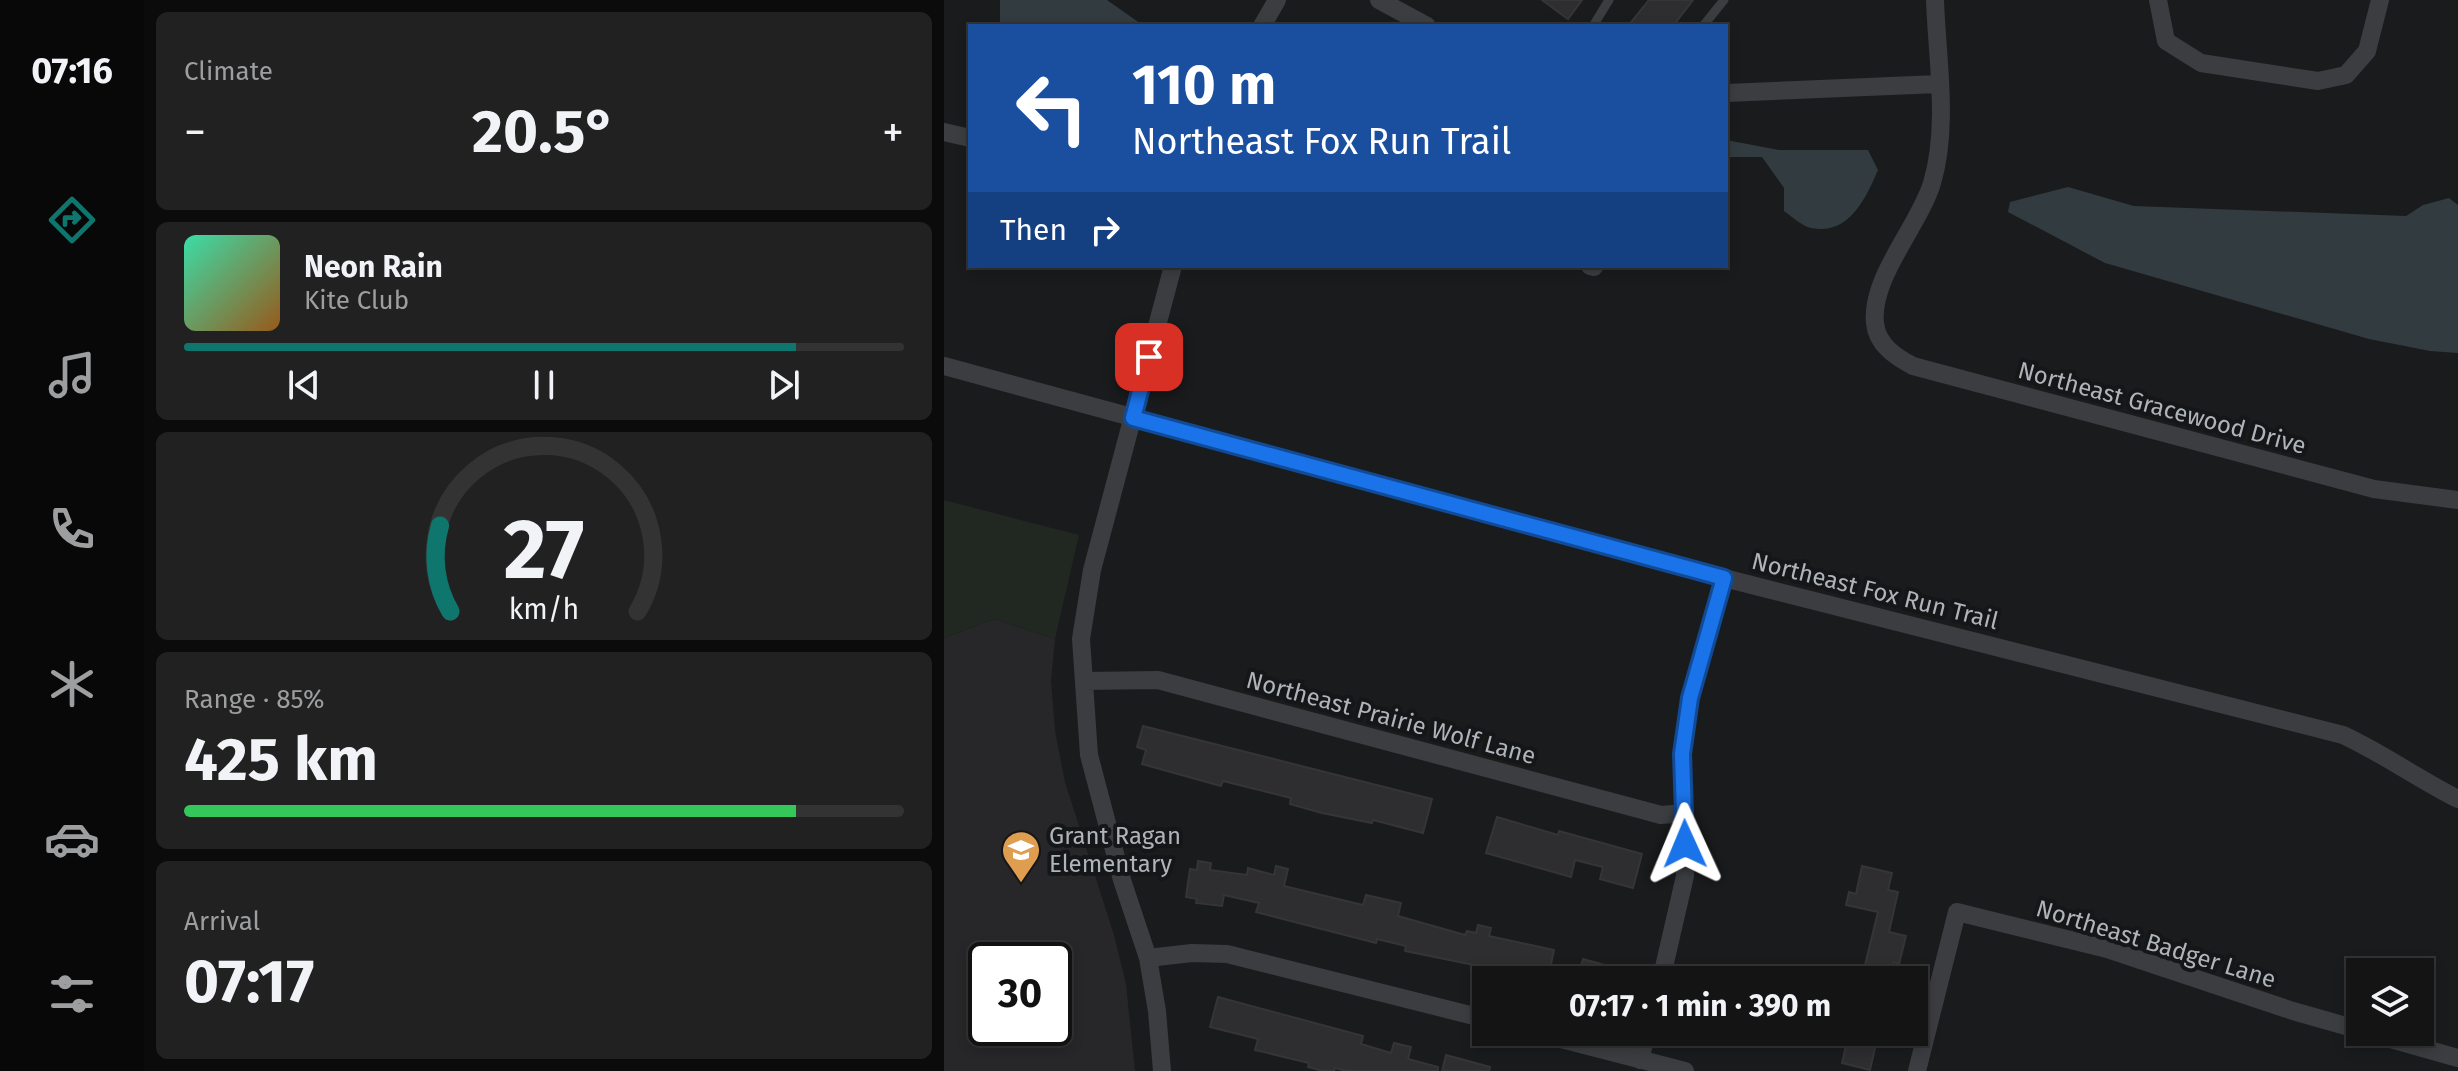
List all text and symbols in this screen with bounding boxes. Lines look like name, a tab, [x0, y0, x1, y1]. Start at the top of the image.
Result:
text: 07:16	[31, 49, 113, 93]
text: 110 m	[1132, 52, 1276, 119]
text: Climate	[184, 56, 273, 87]
icon: left	[1000, 56, 1104, 160]
text: 20.5°	[472, 96, 616, 168]
text: −	[184, 106, 206, 159]
text: +	[882, 106, 904, 159]
text: Northeast Fox Run Trail	[1132, 120, 1511, 164]
icon: directions	[44, 192, 100, 248]
icon: right	[1083, 208, 1127, 252]
text: Then	[1000, 212, 1067, 248]
text: Neon Rain	[304, 249, 443, 285]
text: Kite Club	[304, 285, 409, 316]
pin	[1115, 323, 1183, 391]
icon: arrive	[1127, 335, 1171, 379]
icon: music	[44, 347, 100, 403]
street label: Northeast Gracewood Drive	[2015, 356, 2309, 460]
icon: previous	[282, 363, 326, 407]
icon: pause	[522, 363, 566, 407]
icon: next	[762, 363, 806, 407]
text: 27	[503, 499, 585, 599]
icon: phone	[44, 501, 100, 557]
street label: Northeast Fox Run Trail	[1749, 547, 2001, 635]
text: km/h	[509, 592, 579, 627]
icon: climate	[44, 656, 100, 712]
street label: Northeast Prairie Wolf Lane	[1243, 666, 1539, 770]
text: Range · 85%	[184, 684, 324, 715]
text: 425 km	[184, 724, 378, 796]
position arrow	[1643, 802, 1727, 886]
icon: car	[44, 811, 100, 867]
place label: Grant Ragan Elementary	[1049, 822, 1181, 878]
school or university icon: Grant Ragan Elementary	[1000, 829, 1042, 884]
street label: Northeast Badger Lane	[2033, 894, 2279, 994]
text: Arrival	[184, 906, 260, 937]
speed limit sign: 30	[968, 942, 1072, 1046]
text: 07:17	[184, 946, 314, 1018]
map controls	[2346, 958, 2434, 1046]
button: layers	[2346, 958, 2434, 1046]
icon: filters	[44, 966, 100, 1022]
text: 07:17 · 1 min · 390 m	[1569, 988, 1831, 1024]

